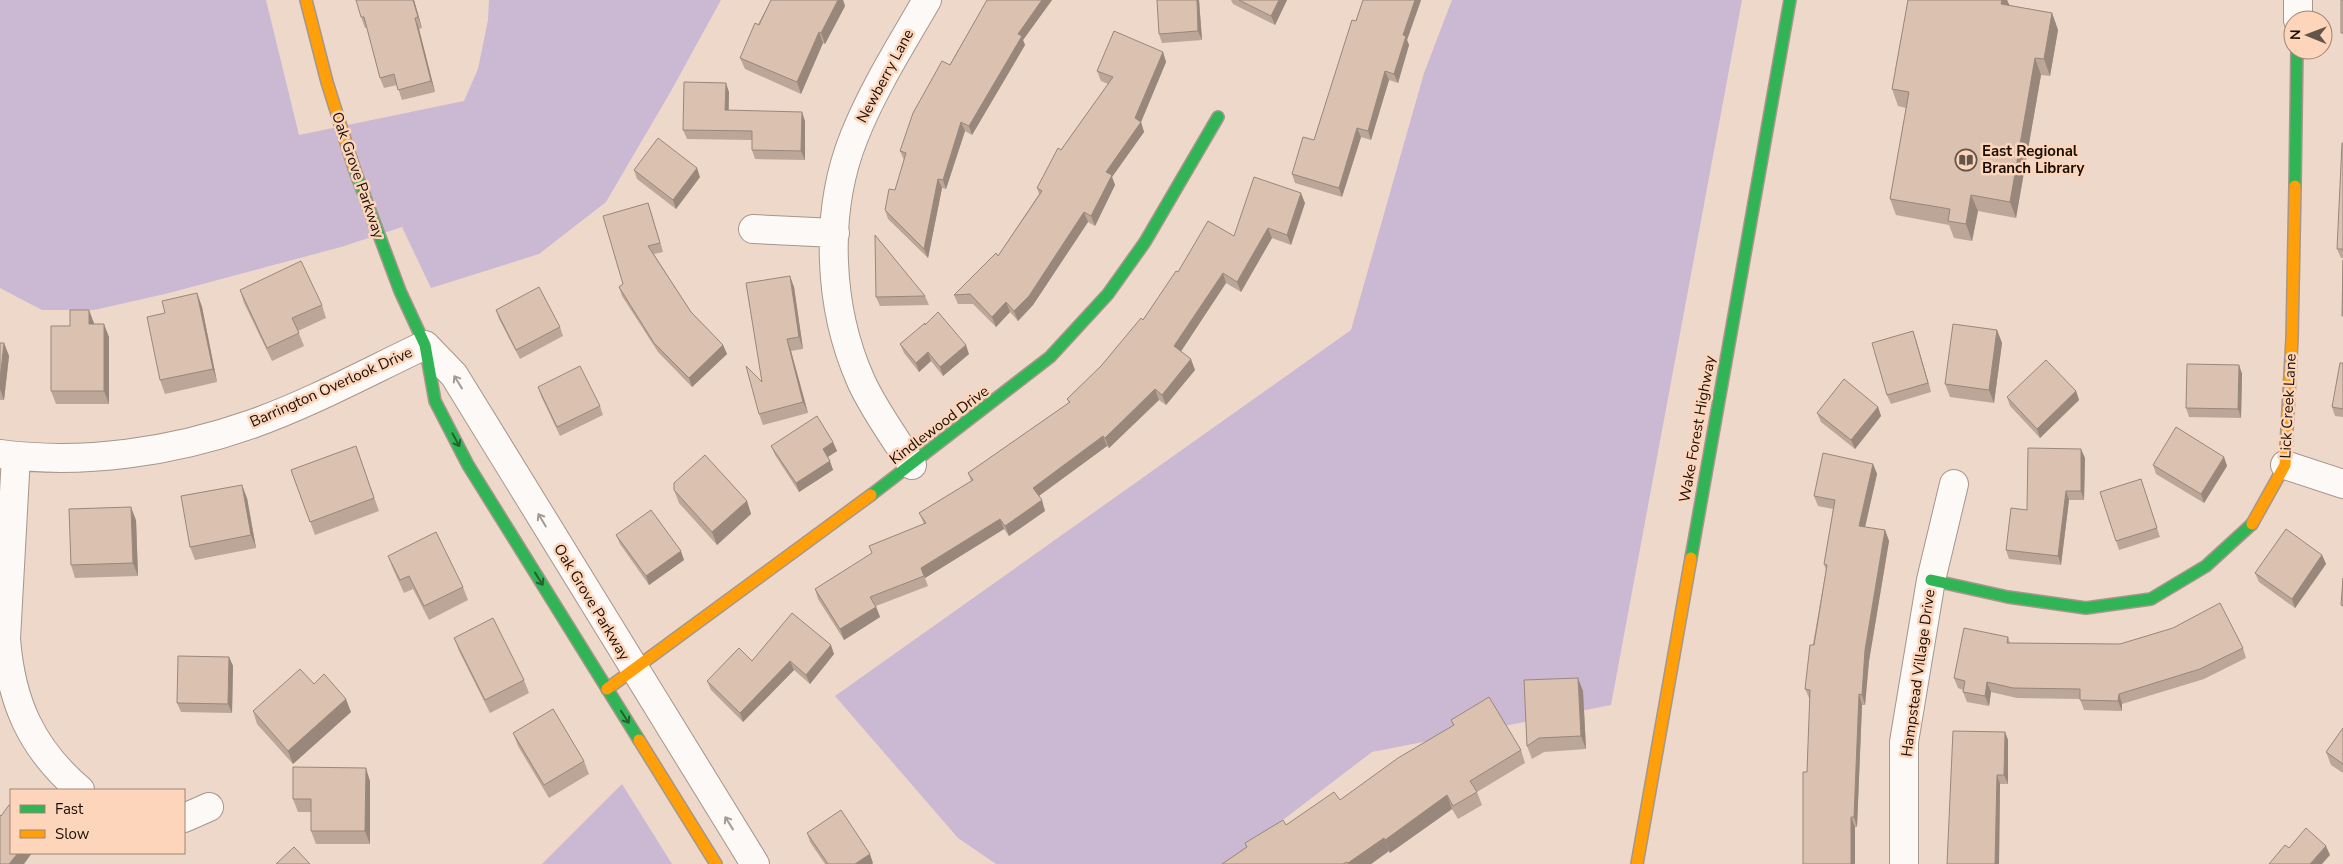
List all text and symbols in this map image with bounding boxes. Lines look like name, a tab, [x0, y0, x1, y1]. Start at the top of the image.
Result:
north arrow	[2283, 10, 2333, 60]
street label: Newberry Lane	[852, 26, 918, 126]
text: N	[2286, 29, 2305, 40]
street label: Oak Grove Parkway	[327, 109, 389, 241]
place label: East Regional Branch Library	[1982, 141, 2085, 178]
library icon: East Regional Branch Library	[1954, 148, 1978, 172]
street label: Barrington Overlook Drive	[247, 342, 415, 432]
street label: Lick Creek Lane	[2275, 353, 2301, 459]
street label: Wake Forest Highway	[1674, 354, 1720, 504]
one-way arrow	[453, 375, 463, 389]
street label: Kindlewood Drive	[885, 381, 993, 469]
one-way arrow	[452, 432, 461, 447]
one-way arrow	[537, 514, 547, 528]
street label: Oak Grove Parkway	[549, 540, 635, 664]
one-way arrow	[535, 572, 545, 586]
street label: Hampstead Village Drive	[1896, 588, 1940, 758]
one-way arrow	[620, 710, 630, 724]
legend	[10, 789, 185, 854]
text: Fast	[55, 799, 84, 819]
one-way arrow	[723, 816, 733, 830]
text: Slow	[55, 824, 90, 844]

